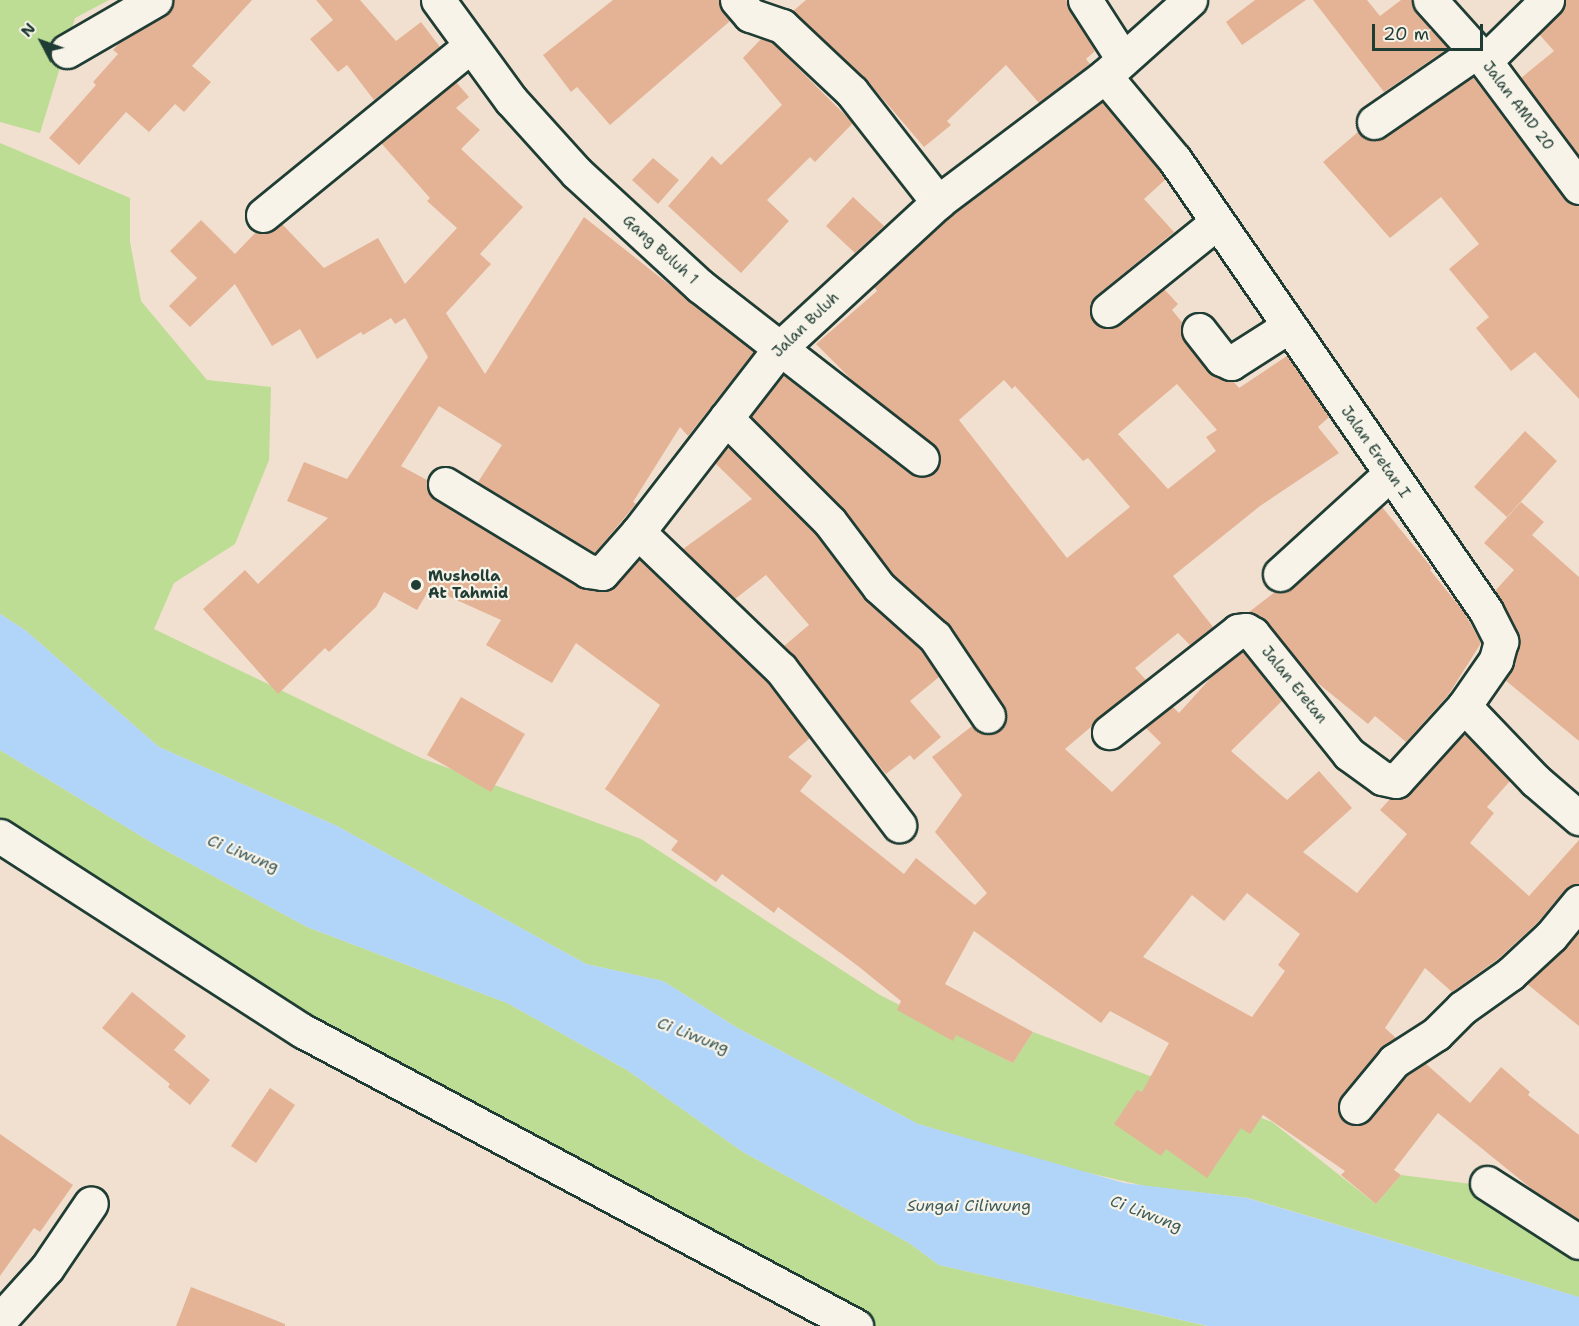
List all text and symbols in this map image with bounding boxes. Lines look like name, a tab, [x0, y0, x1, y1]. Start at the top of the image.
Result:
north arrow	[12, 12, 72, 72]
scale bar	[1375, 12, 1486, 50]
text: N	[16, 18, 40, 42]
text: 20 m	[1383, 22, 1429, 46]
street label: Jalan AMD 20	[1479, 58, 1557, 154]
street label: Gang Buluh 1	[619, 211, 701, 289]
street label: Jalan Buluh	[769, 289, 843, 361]
street label: Jalan Eretan I	[1337, 403, 1413, 501]
place label: Musholla At Tahmid	[428, 567, 508, 602]
marker: Musholla At Tahmid	[409, 578, 423, 592]
street label: Jalan Eretan	[1257, 643, 1331, 727]
water label: Ci Liwung	[204, 831, 282, 877]
water label: Ci Liwung	[654, 1013, 732, 1059]
water label: Ci Liwung	[1107, 1191, 1185, 1237]
water label: Sungai Ciliwung	[907, 1196, 1031, 1216]

